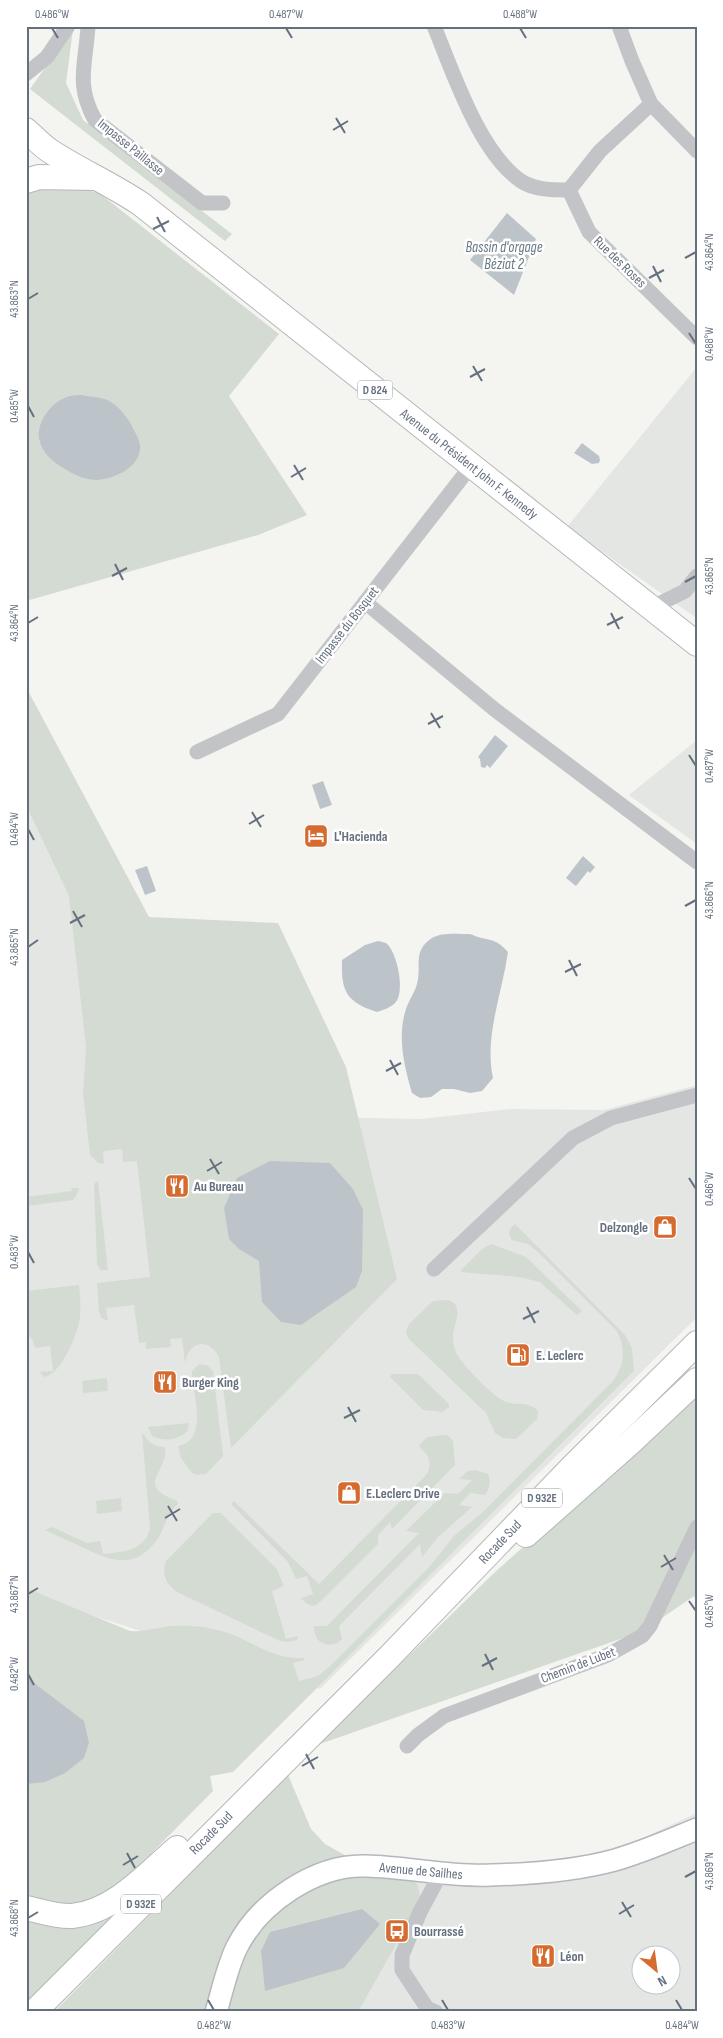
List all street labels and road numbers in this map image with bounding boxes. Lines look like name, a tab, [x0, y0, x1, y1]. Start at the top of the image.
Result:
street label: Impasse Paillasse	[94, 115, 168, 179]
street label: Rue des Roses	[590, 233, 650, 291]
road number: D 824	[358, 380, 392, 400]
street label: Avenue du Président John F. Kennedy	[396, 404, 542, 523]
street label: Impasse du Bosquet	[312, 583, 382, 667]
road number: D 932E	[522, 1489, 562, 1508]
street label: Rocade Sud	[475, 1516, 525, 1567]
street label: Chemin de Lubet	[538, 1643, 618, 1687]
street label: Rocade Sud	[186, 1808, 236, 1858]
street label: Avenue de Sailhes	[378, 1859, 463, 1883]
road number: D 932E	[121, 1895, 161, 1914]

